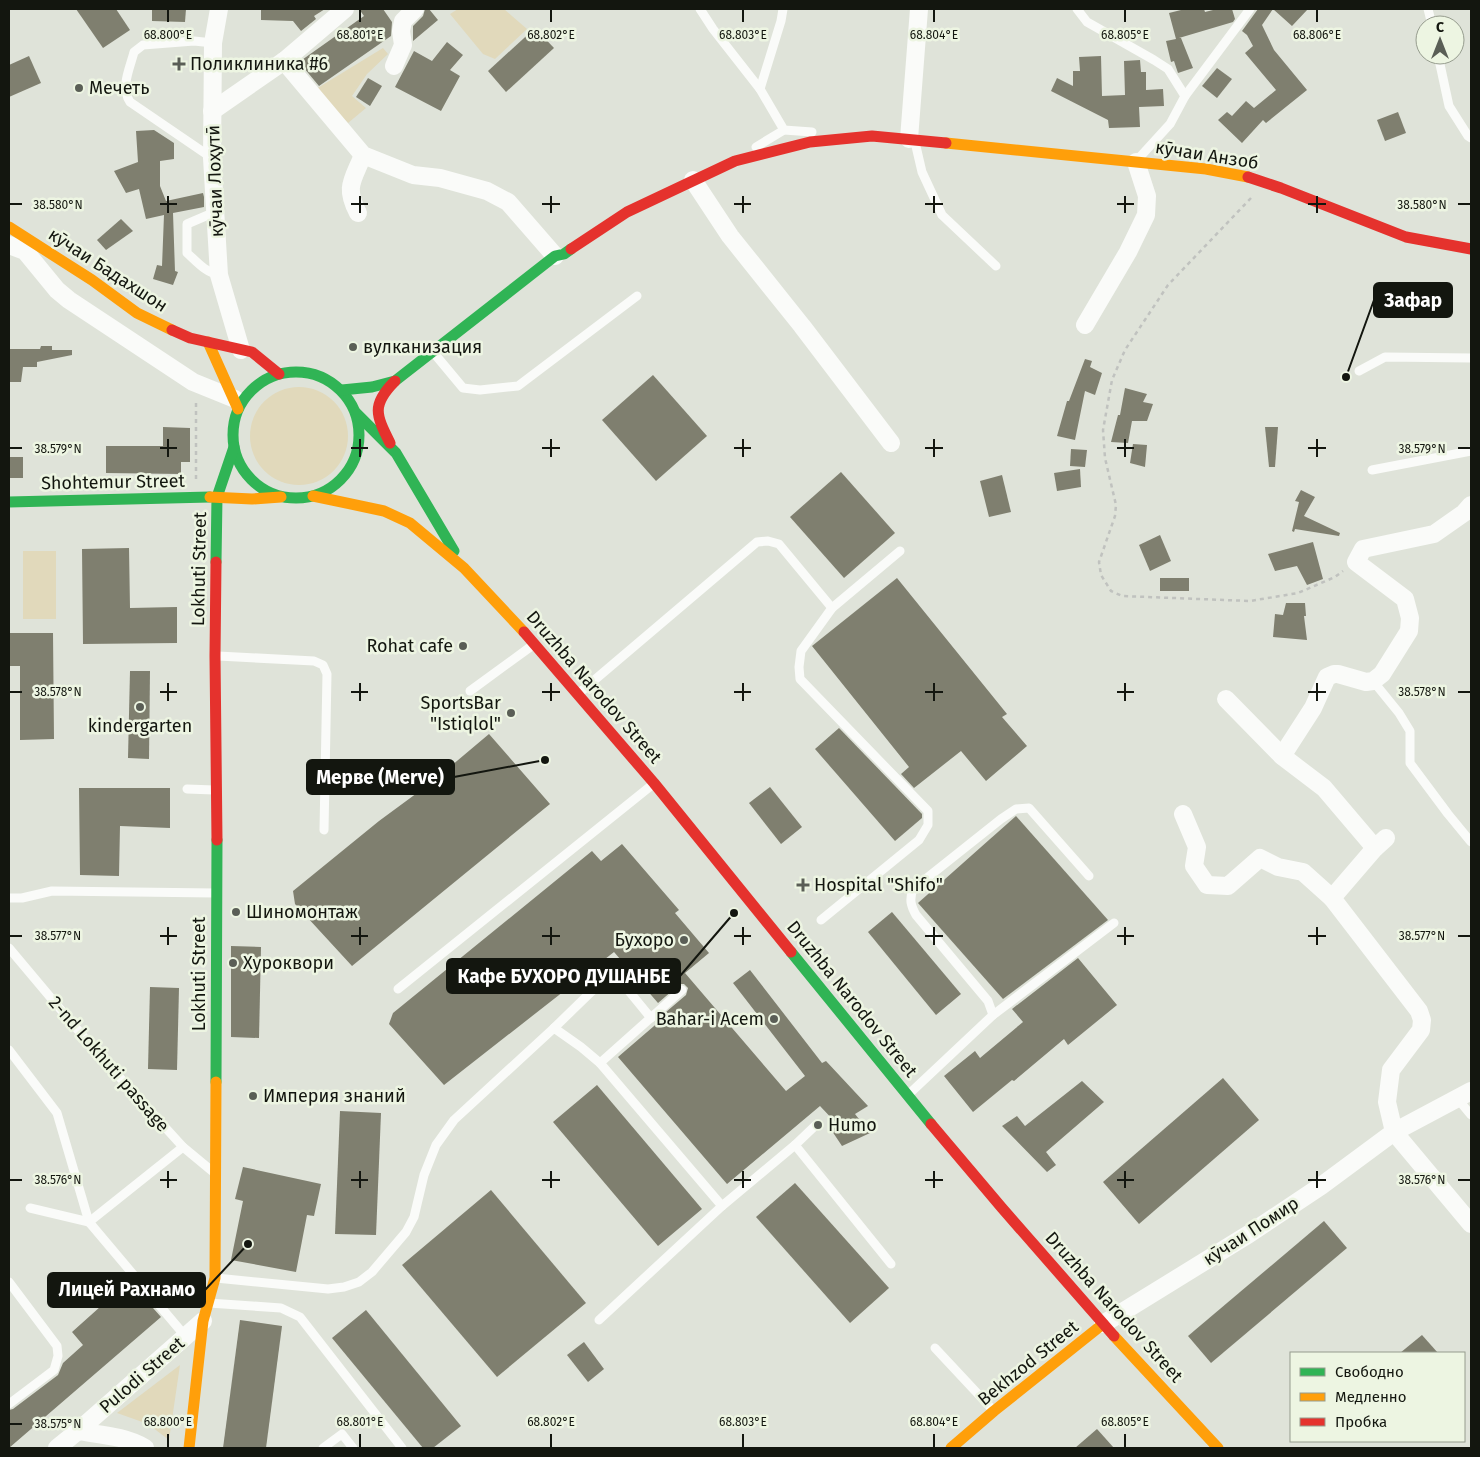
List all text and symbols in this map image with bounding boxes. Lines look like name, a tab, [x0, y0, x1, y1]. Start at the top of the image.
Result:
north arrow	[1415, 15, 1465, 65]
text: С	[1436, 19, 1444, 36]
text: 68.800°E	[144, 28, 192, 42]
text: 68.801°E	[337, 28, 383, 42]
text: 68.802°E	[527, 28, 575, 42]
text: 68.803°E	[719, 28, 767, 42]
text: 68.804°E	[910, 28, 958, 42]
text: 68.805°E	[1101, 28, 1149, 42]
text: 68.806°E	[1293, 28, 1341, 42]
place label: Поликлиника #6	[190, 53, 328, 75]
marker: Поликлиника #6	[172, 57, 186, 71]
place label: Мечеть	[89, 77, 150, 99]
marker: Мечеть	[73, 82, 85, 94]
street label: кӯчаи Лоҳутӣ	[202, 124, 228, 238]
street label: кӯчаи Анзоб	[1154, 136, 1260, 174]
text: 38.580°N	[33, 198, 83, 212]
text: 38.580°N	[1397, 198, 1447, 212]
street label: кӯчаи Бадахшон	[44, 223, 172, 317]
callout: Зафар	[1374, 283, 1452, 317]
text: Зафар	[1383, 289, 1442, 312]
place label: вулканизация	[363, 336, 482, 358]
marker: вулканизация	[347, 341, 359, 353]
text: 38.579°N	[34, 442, 82, 456]
text: 38.579°N	[1398, 442, 1446, 456]
street label: Shohtemur Street	[41, 470, 186, 494]
street label: Lokhuti Street	[187, 511, 211, 626]
street label: Druzhba Narodov Street	[522, 606, 667, 768]
place label: Rohat cafe	[366, 635, 453, 657]
marker: Rohat cafe	[457, 640, 469, 652]
text: 38.578°N	[34, 685, 82, 699]
text: 38.578°N	[1398, 685, 1446, 699]
place label: SportsBar "Istiqlol"	[420, 692, 501, 735]
marker: kindergarten	[134, 701, 146, 713]
marker: SportsBar "Istiqlol"	[505, 707, 517, 719]
place label: kindergarten	[88, 715, 192, 737]
callout: Мерве (Merve)	[307, 760, 454, 794]
text: Мерве (Merve)	[316, 766, 444, 789]
place label: Hospital "Shifo"	[814, 874, 943, 896]
marker: Hospital "Shifo"	[796, 878, 810, 892]
place label: Шиномонтаж	[246, 901, 358, 923]
marker: Шиномонтаж	[230, 906, 242, 918]
street label: Lokhuti Street	[188, 916, 210, 1031]
street label: Druzhba Narodov Street	[782, 916, 922, 1082]
text: 38.577°N	[35, 929, 81, 943]
place label: Бухоро	[615, 929, 674, 951]
text: 38.577°N	[1399, 929, 1445, 943]
marker: Бухоро	[678, 934, 690, 946]
place label: Хуроквори	[243, 952, 334, 974]
marker: Хуроквори	[227, 957, 239, 969]
callout: Кафе БУХОРО ДУШАНБЕ	[447, 959, 680, 993]
text: Кафе БУХОРО ДУШАНБЕ	[457, 965, 671, 988]
street label: 2-nd Lokhuti passage	[44, 992, 174, 1136]
place label: Bahar-i Acem	[656, 1008, 764, 1030]
marker: Bahar-i Acem	[768, 1013, 780, 1025]
place label: Империя знаний	[263, 1085, 406, 1107]
marker: Империя знаний	[247, 1090, 259, 1102]
place label: Humo	[828, 1114, 877, 1136]
marker: Humo	[812, 1119, 824, 1131]
text: 38.576°N	[34, 1173, 82, 1187]
text: 38.576°N	[1398, 1173, 1446, 1187]
street label: кӯчаи Помир	[1199, 1192, 1303, 1270]
street label: Druzhba Narodov Street	[1041, 1227, 1188, 1387]
callout: Лицей Рахнамо	[48, 1273, 205, 1307]
text: Лицей Рахнамо	[59, 1278, 195, 1301]
street label: Bekhzod Street	[973, 1315, 1083, 1410]
street label: Pulodi Street	[95, 1332, 189, 1418]
legend	[1290, 1352, 1465, 1442]
text: Свободно	[1335, 1363, 1404, 1381]
text: Медленно	[1335, 1388, 1407, 1406]
text: Пробка	[1335, 1413, 1387, 1431]
text: 68.800°E	[144, 1415, 192, 1429]
text: 68.801°E	[337, 1415, 383, 1429]
text: 68.802°E	[527, 1415, 575, 1429]
text: 68.803°E	[719, 1415, 767, 1429]
text: 68.804°E	[910, 1415, 958, 1429]
text: 68.805°E	[1101, 1415, 1149, 1429]
text: 38.575°N	[35, 1417, 81, 1431]

